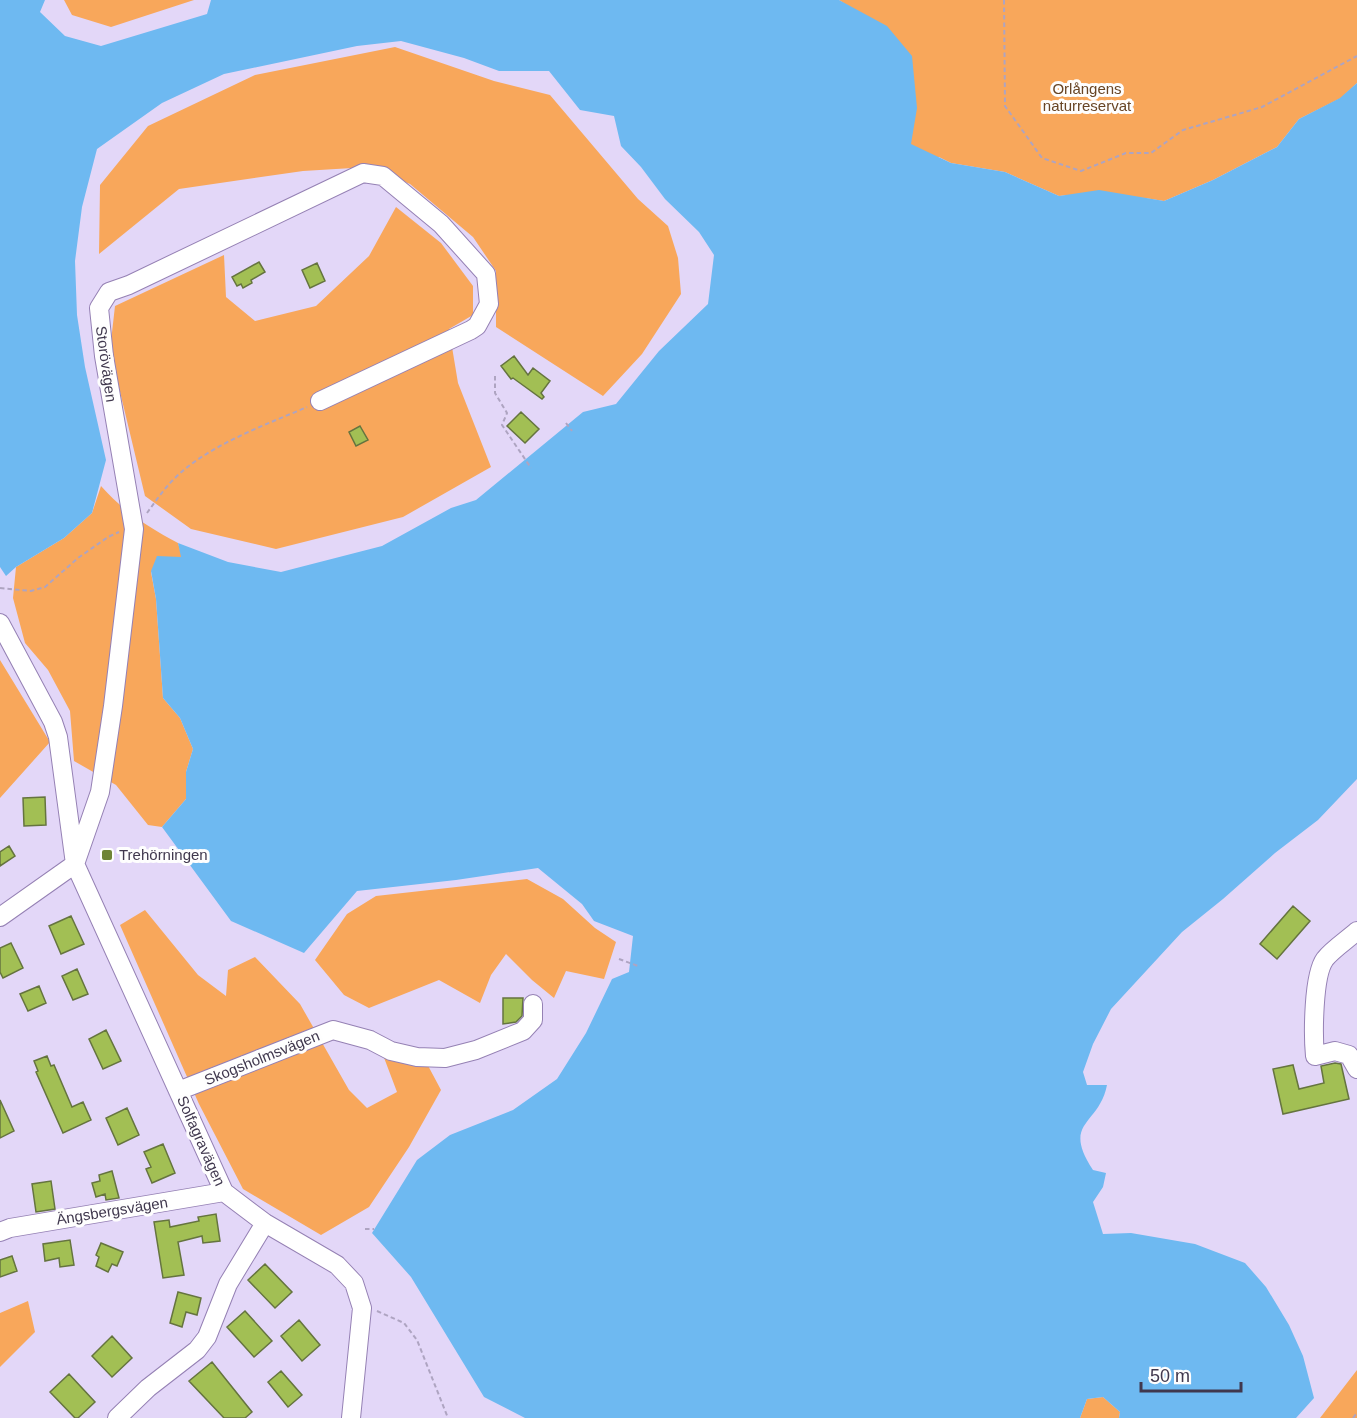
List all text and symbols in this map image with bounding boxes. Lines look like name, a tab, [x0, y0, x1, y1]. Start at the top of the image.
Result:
park label: Orlångens naturreservat	[1043, 80, 1132, 114]
street label: Storövägen	[93, 325, 120, 403]
place label: Trehörningen	[119, 846, 208, 863]
marker: Trehörningen	[100, 848, 114, 862]
street label: Skogsholmsvägen	[202, 1027, 322, 1088]
street label: Solfagravägen	[174, 1093, 229, 1188]
street label: Ängsbergsvägen	[55, 1193, 169, 1228]
scale bar	[1141, 1355, 1242, 1393]
text: 50 m	[1150, 1366, 1190, 1386]

